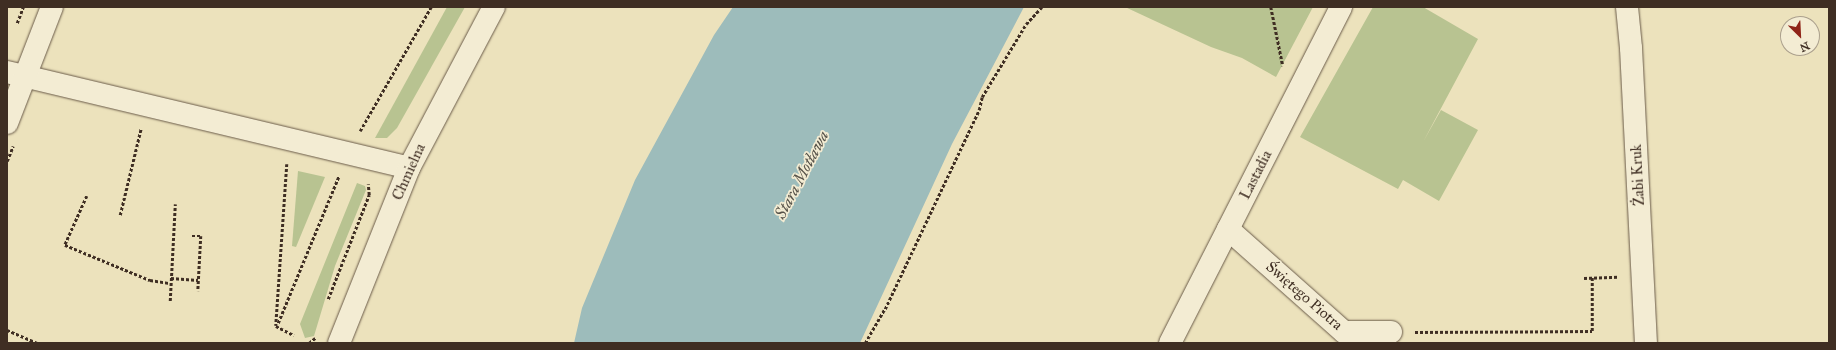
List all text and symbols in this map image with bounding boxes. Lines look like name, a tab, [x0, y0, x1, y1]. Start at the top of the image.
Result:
north arrow	[1780, 16, 1820, 56]
text: N	[1798, 39, 1812, 54]
water label: Stara Motława	[771, 128, 833, 222]
street label: Chmielna	[389, 141, 429, 203]
street label: Żabi Kruk	[1627, 144, 1649, 206]
street label: Lastadia	[1236, 148, 1276, 202]
street label: Świętego Piotra	[1262, 258, 1346, 334]

